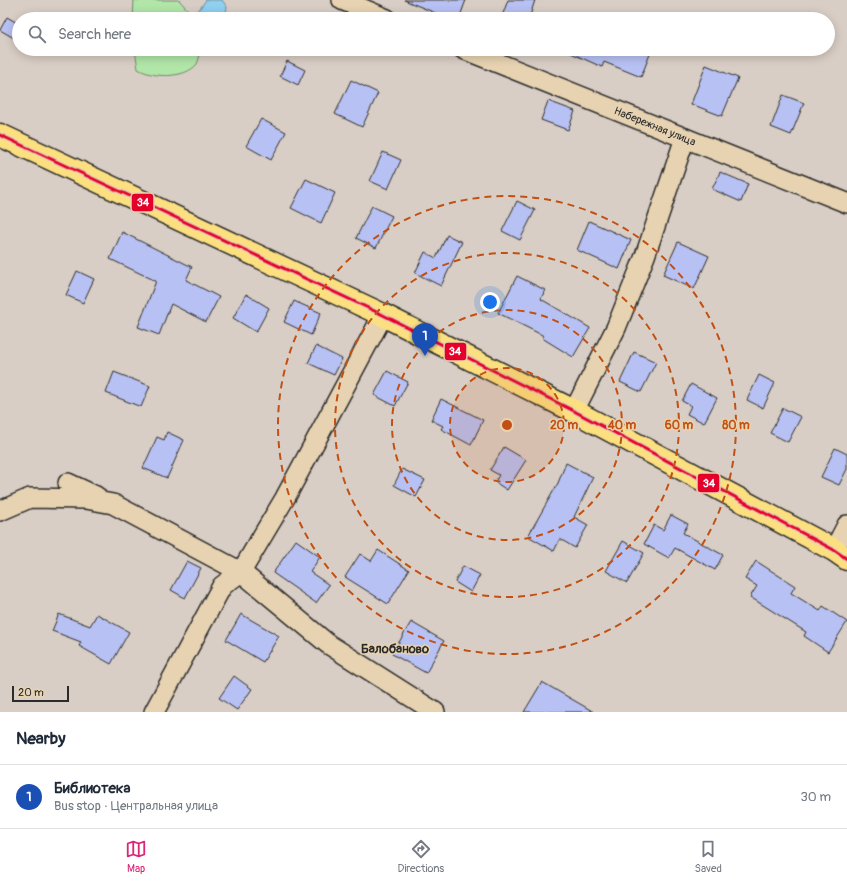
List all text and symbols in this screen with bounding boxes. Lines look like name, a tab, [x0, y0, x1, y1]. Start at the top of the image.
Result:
search box	[12, 12, 835, 56]
icon: search	[26, 23, 48, 45]
text: Search here	[58, 25, 131, 44]
street label: Набережная улица	[612, 104, 698, 148]
line badge: 34	[131, 193, 154, 212]
text: 34	[137, 196, 150, 209]
your location	[480, 292, 500, 312]
pin: 1	[412, 323, 438, 356]
line badge: 34	[444, 342, 467, 361]
text: 34	[449, 345, 462, 358]
centre of rings	[500, 418, 514, 432]
text: 20 m	[550, 418, 578, 433]
text: 40 m	[607, 418, 637, 433]
text: 60 m	[665, 418, 694, 433]
text: 80 m	[722, 418, 750, 433]
line badge: 34	[697, 473, 720, 493]
text: 34	[703, 477, 716, 490]
district label: Балобаново	[361, 641, 429, 657]
scale bar	[12, 684, 69, 703]
text: 20 m	[18, 686, 44, 699]
text: Nearby	[16, 728, 65, 749]
text: Библиотека	[54, 779, 131, 798]
text: 1	[26, 789, 32, 805]
text: 30 m	[801, 789, 831, 805]
text: Bus stop · Центральная улица	[54, 798, 218, 814]
tab: Map	[125, 838, 147, 875]
tab: Directions	[397, 838, 444, 875]
tab: Saved	[695, 838, 722, 875]

